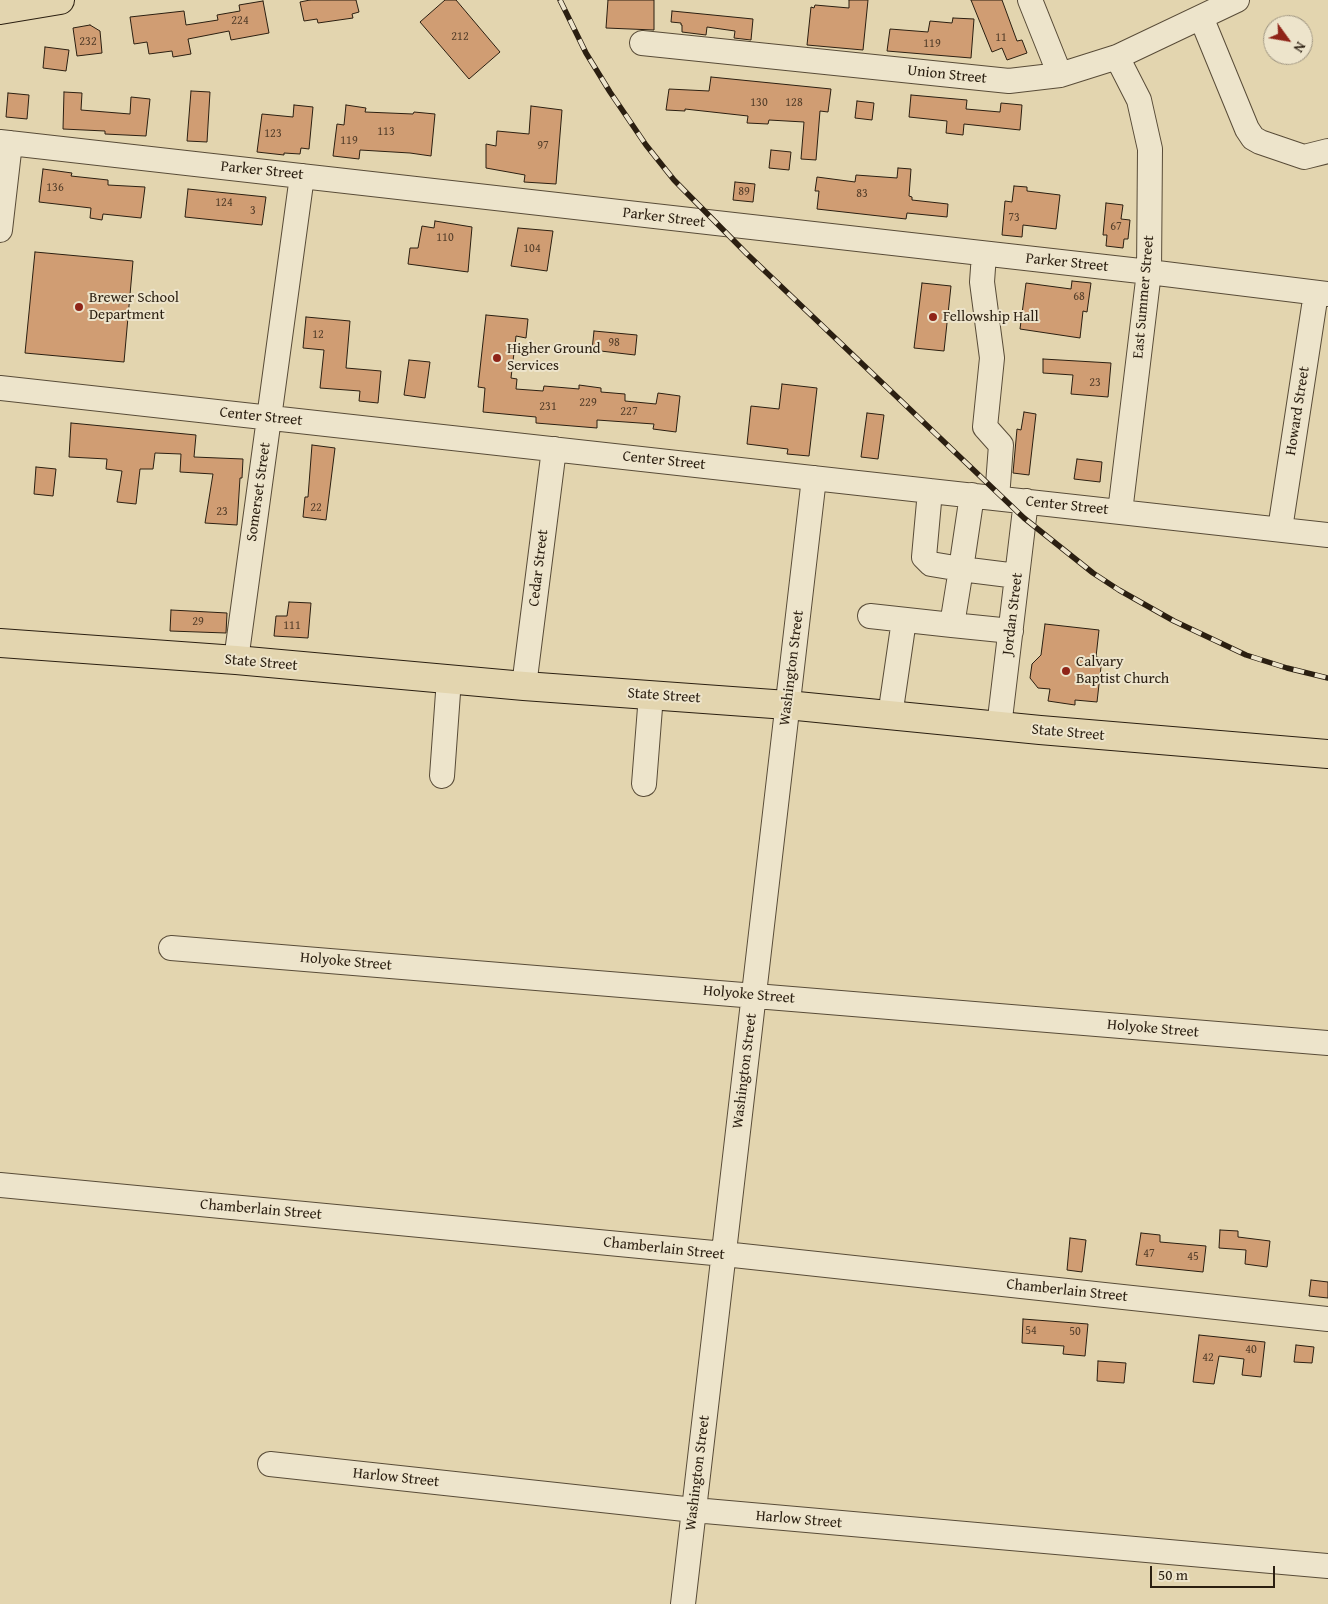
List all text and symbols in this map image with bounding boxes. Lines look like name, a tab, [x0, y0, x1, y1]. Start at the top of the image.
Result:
house number: 224	[231, 14, 249, 28]
north arrow	[1263, 15, 1313, 65]
house number: 212	[451, 30, 469, 44]
house number: 11	[995, 31, 1007, 45]
house number: 232	[79, 35, 97, 49]
house number: 119	[923, 37, 941, 51]
text: N	[1289, 38, 1311, 57]
street label: Union Street	[906, 62, 988, 88]
house number: 130	[750, 96, 768, 110]
house number: 128	[785, 96, 803, 110]
house number: 113	[377, 125, 395, 139]
house number: 123	[264, 127, 282, 141]
house number: 119	[340, 134, 358, 148]
house number: 97	[537, 139, 549, 153]
street label: Parker Street	[220, 158, 304, 184]
house number: 136	[46, 181, 64, 195]
house number: 89	[738, 185, 750, 199]
house number: 83	[856, 187, 868, 201]
house number: 124	[215, 196, 233, 210]
house number: 3	[250, 204, 256, 218]
street label: Parker Street	[622, 204, 706, 232]
house number: 73	[1008, 211, 1020, 225]
house number: 67	[1110, 220, 1122, 234]
house number: 110	[436, 231, 454, 245]
street label: East Summer Street	[1130, 235, 1158, 359]
house number: 104	[523, 242, 541, 256]
street label: Parker Street	[1025, 250, 1109, 276]
place label: Brewer School Department	[89, 289, 179, 324]
house number: 68	[1073, 290, 1085, 304]
marker: Brewer School Department	[73, 301, 85, 313]
place label: Fellowship Hall	[943, 308, 1039, 326]
marker: Fellowship Hall	[927, 311, 939, 323]
house number: 12	[312, 328, 324, 342]
house number: 98	[608, 336, 620, 350]
place label: Higher Ground Services	[507, 340, 601, 375]
marker: Higher Ground Services	[491, 352, 503, 364]
street label: Howard Street	[1282, 365, 1314, 457]
house number: 23	[1089, 376, 1101, 390]
house number: 229	[579, 396, 597, 410]
house number: 231	[539, 400, 557, 414]
street label: Center Street	[219, 404, 303, 430]
house number: 227	[620, 405, 638, 419]
street label: Somerset Street	[243, 441, 275, 543]
street label: Center Street	[622, 448, 706, 474]
street label: Center Street	[1025, 493, 1109, 519]
house number: 22	[310, 501, 322, 515]
house number: 23	[216, 505, 228, 519]
street label: Cedar Street	[525, 528, 553, 608]
street label: Jordan Street	[999, 572, 1027, 656]
street label: Washington Street	[776, 609, 808, 727]
house number: 29	[192, 615, 204, 629]
house number: 111	[283, 619, 301, 633]
street label: State Street	[224, 651, 298, 675]
place label: Calvary Baptist Church	[1076, 653, 1169, 688]
marker: Calvary Baptist Church	[1060, 665, 1072, 677]
street label: State Street	[627, 684, 701, 708]
street label: State Street	[1031, 721, 1105, 745]
street label: Holyoke Street	[299, 949, 393, 975]
street label: Holyoke Street	[702, 982, 796, 1008]
street label: Washington Street	[729, 1012, 761, 1130]
street label: Holyoke Street	[1106, 1016, 1200, 1042]
street label: Chamberlain Street	[199, 1196, 323, 1224]
street label: Chamberlain Street	[602, 1234, 726, 1264]
house number: 47	[1143, 1247, 1155, 1261]
house number: 45	[1187, 1250, 1199, 1264]
street label: Chamberlain Street	[1005, 1276, 1129, 1306]
house number: 54	[1025, 1324, 1037, 1338]
house number: 50	[1069, 1325, 1081, 1339]
house number: 40	[1245, 1343, 1257, 1357]
house number: 42	[1202, 1351, 1214, 1365]
street label: Washington Street	[682, 1414, 714, 1532]
street label: Harlow Street	[352, 1465, 440, 1491]
street label: Harlow Street	[755, 1507, 843, 1533]
scale bar	[1153, 1556, 1278, 1588]
text: 50 m	[1158, 1564, 1188, 1585]

